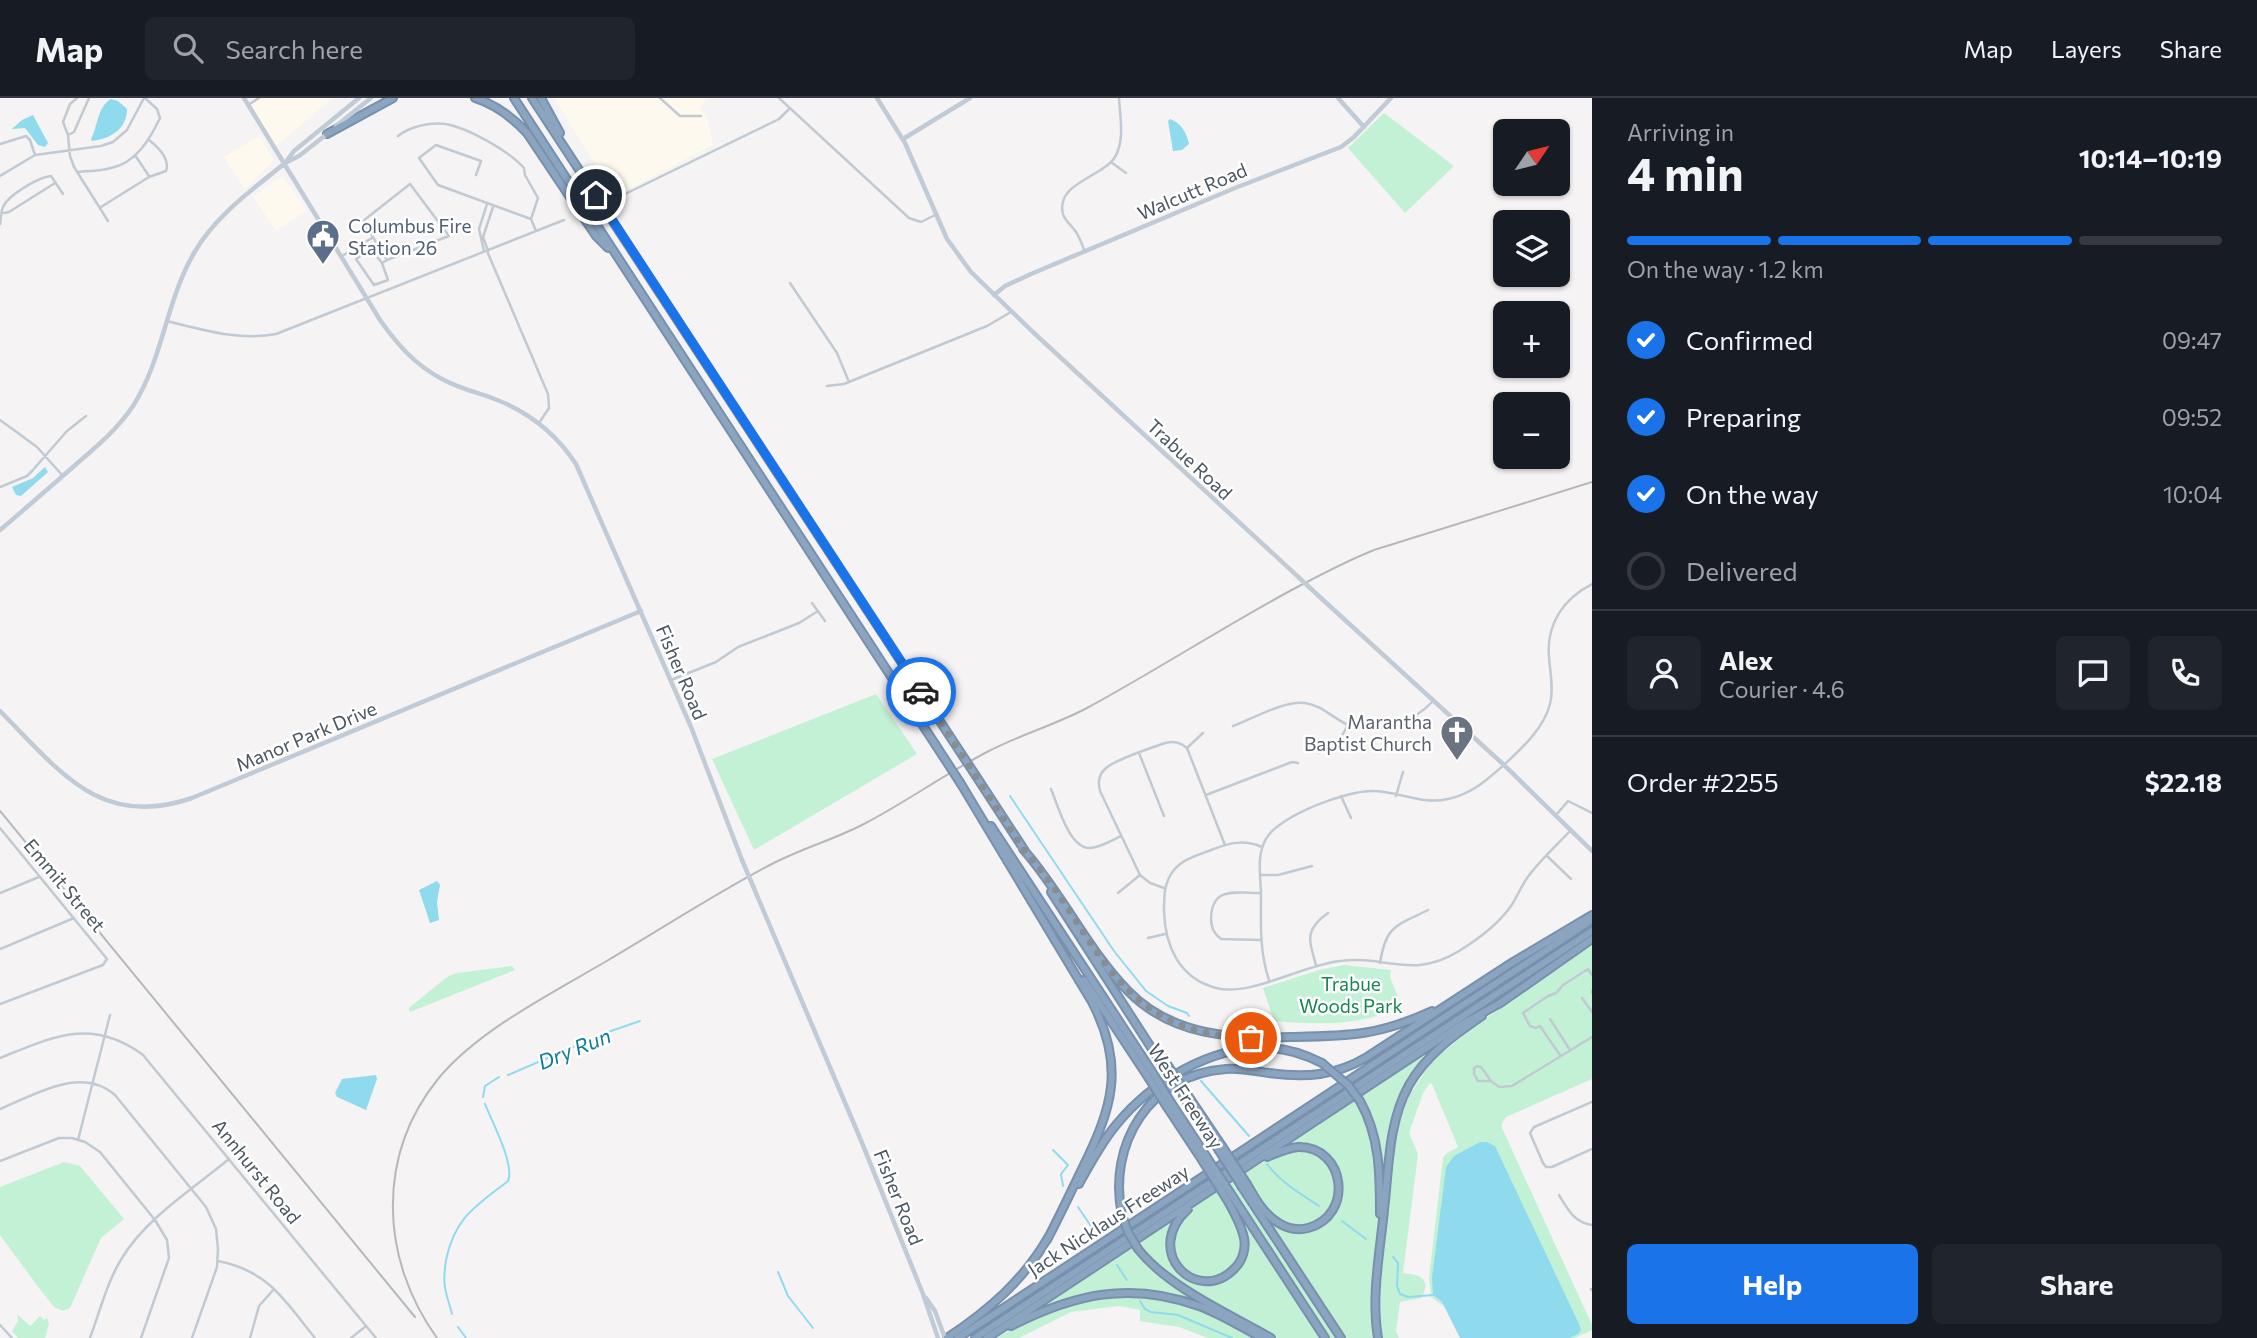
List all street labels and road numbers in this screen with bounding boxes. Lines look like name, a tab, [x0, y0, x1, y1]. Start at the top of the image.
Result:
street label: Walcutt Road	[1134, 158, 1250, 224]
street label: Trabue Road	[1143, 414, 1237, 504]
street label: Fisher Road	[652, 621, 712, 723]
street label: Manor Park Drive	[232, 696, 380, 776]
street label: Emmit Street	[19, 834, 111, 936]
street label: West Freeway	[1144, 1039, 1229, 1153]
street label: Annhurst Road	[208, 1114, 306, 1228]
street label: Fisher Road	[869, 1146, 929, 1248]
street label: Jack Nicklaus Freeway	[1023, 1159, 1193, 1281]

